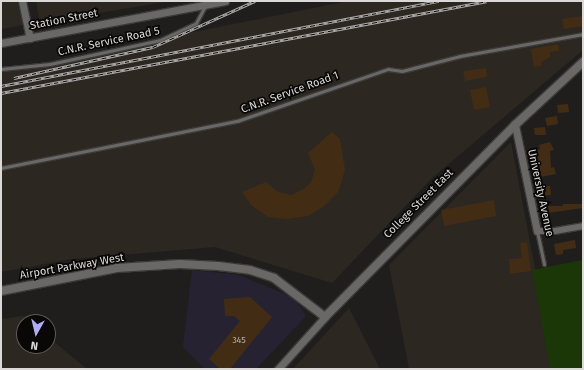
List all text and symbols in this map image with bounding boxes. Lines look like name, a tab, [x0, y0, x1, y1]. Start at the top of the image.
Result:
street label: Station Street	[29, 7, 99, 33]
street label: C.N.R. Service Road 5	[57, 25, 161, 59]
street label: C.N.R. Service Road 1	[239, 69, 341, 117]
street label: University Avenue	[524, 148, 556, 238]
street label: College Street East	[382, 167, 456, 241]
street label: Airport Parkway West	[19, 251, 125, 283]
north arrow	[16, 314, 56, 354]
house number: 345	[232, 335, 246, 345]
text: N	[30, 338, 39, 352]

